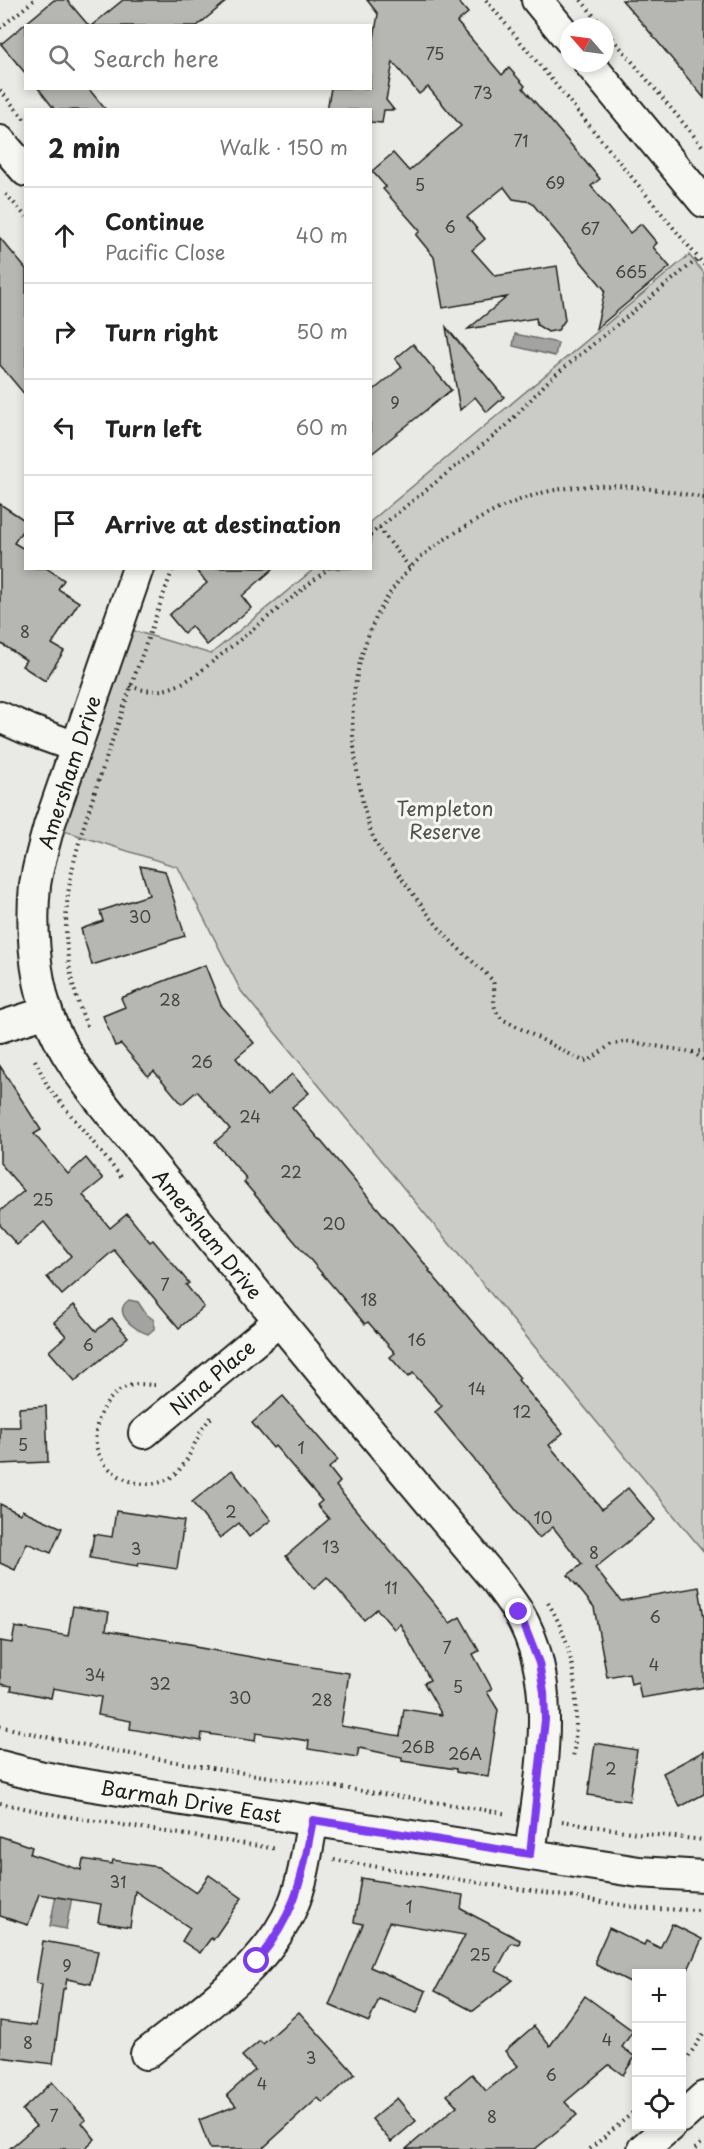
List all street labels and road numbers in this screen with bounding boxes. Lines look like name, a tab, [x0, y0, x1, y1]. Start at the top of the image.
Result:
street label: Amersham Drive	[30, 691, 108, 853]
street label: Amersham Drive	[146, 1163, 270, 1305]
street label: Nina Place	[163, 1332, 261, 1422]
street label: Barmah Drive East	[98, 1772, 284, 1830]

